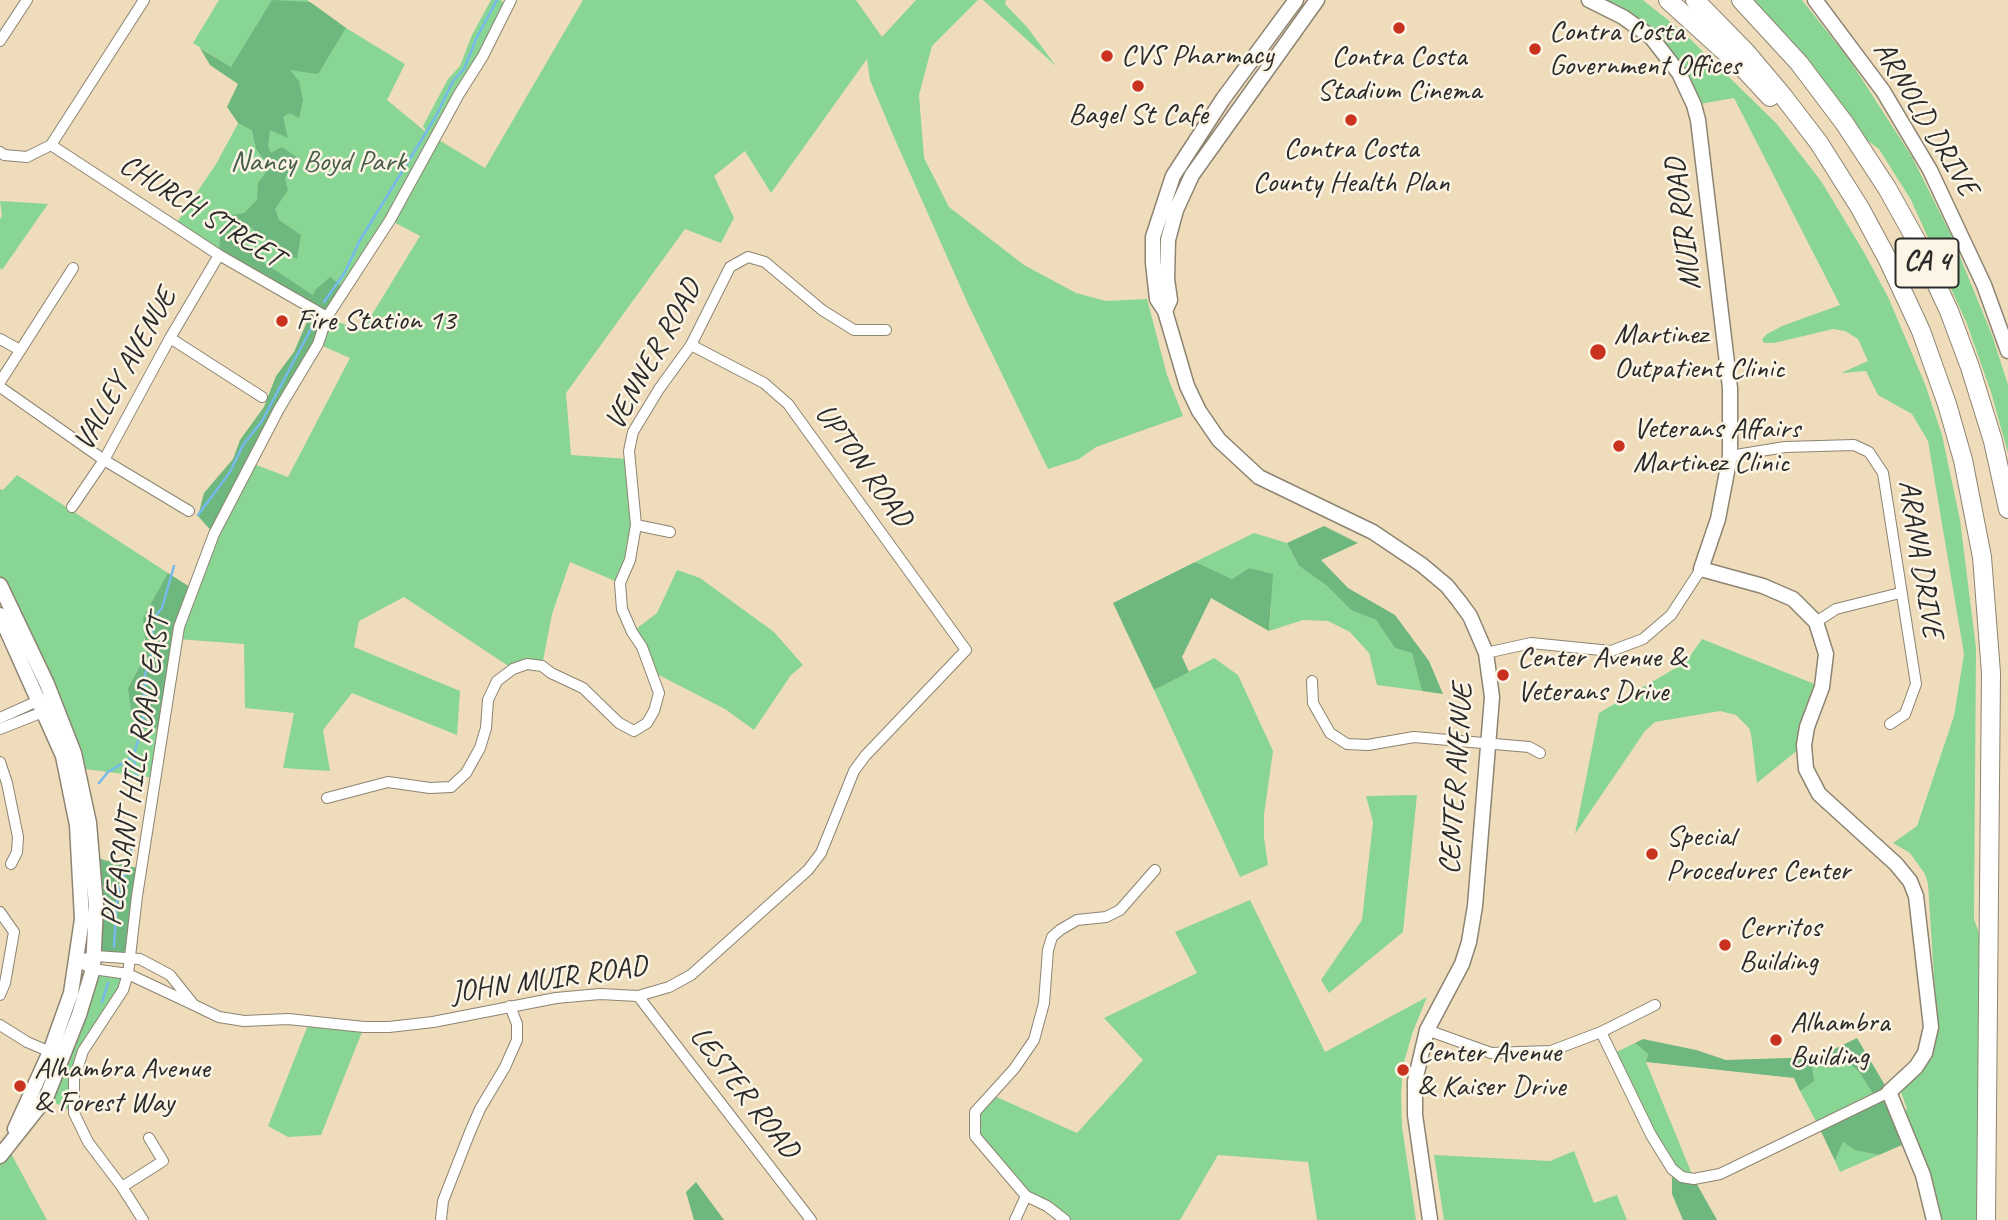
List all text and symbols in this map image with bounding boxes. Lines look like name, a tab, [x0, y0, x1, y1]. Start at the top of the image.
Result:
place label: Contra Costa Government Offices	[1549, 14, 1741, 84]
marker: Contra Costa Stadium Cinema	[1391, 20, 1407, 36]
street label: ARNOLD DRIVE	[1865, 35, 1985, 203]
place label: CVS Pharmacy	[1121, 38, 1273, 74]
place label: Contra Costa Stadium Cinema	[1317, 39, 1481, 110]
marker: Contra Costa Government Offices	[1527, 41, 1543, 57]
marker: CVS Pharmacy	[1099, 48, 1115, 64]
marker: Bagel St Cafe	[1130, 78, 1146, 94]
place label: Bagel St Cafe	[1068, 97, 1208, 133]
marker: Contra Costa County Health Plan	[1343, 112, 1359, 128]
place label: Contra Costa County Health Plan	[1252, 131, 1450, 202]
park label: Nancy Boyd Park	[230, 144, 406, 180]
street label: CHURCH STREET	[112, 147, 290, 277]
street label: MUIR ROAD	[1658, 156, 1710, 292]
road number: CA 4	[1896, 238, 1958, 288]
street label: VENNER ROAD	[598, 273, 710, 437]
street label: VALLEY AVENUE	[67, 283, 185, 457]
place label: Fire Station 13	[296, 303, 455, 339]
marker: Fire Station 13	[274, 313, 290, 329]
place label: Martinez Outpatient Clinic	[1614, 317, 1785, 388]
marker: Martinez Outpatient Clinic	[1588, 342, 1608, 362]
street label: UPTON ROAD	[806, 397, 920, 535]
place label: Veterans Affairs Martinez Clinic	[1633, 411, 1800, 481]
marker: Veterans Affairs Martinez Clinic	[1611, 438, 1627, 454]
street label: ARANA DRIVE	[1890, 477, 1950, 641]
street label: PLEASANT HILL ROAD EAST	[94, 614, 178, 928]
place label: Center Avenue & Veterans Drive	[1517, 640, 1685, 710]
marker: Center Avenue & Veterans Drive	[1495, 667, 1511, 683]
street label: CENTER AVENUE	[1432, 682, 1482, 876]
place label: Special Procedures Center	[1666, 819, 1850, 890]
marker: Special Procedures Center	[1644, 846, 1660, 862]
place label: Cerritos Building	[1739, 910, 1821, 981]
marker: Cerritos Building	[1717, 937, 1733, 953]
street label: JOHN MUIR ROAD	[449, 948, 649, 1012]
place label: Alhambra Building	[1790, 1005, 1890, 1076]
street label: LESTER ROAD	[681, 1020, 807, 1166]
marker: Alhambra Building	[1768, 1032, 1784, 1048]
place label: Center Avenue & Kaiser Drive	[1417, 1035, 1566, 1106]
place label: Alhambra Avenue & Forest Way	[34, 1051, 210, 1122]
marker: Center Avenue & Kaiser Drive	[1395, 1062, 1411, 1078]
marker: Alhambra Avenue & Forest Way	[12, 1078, 28, 1094]

